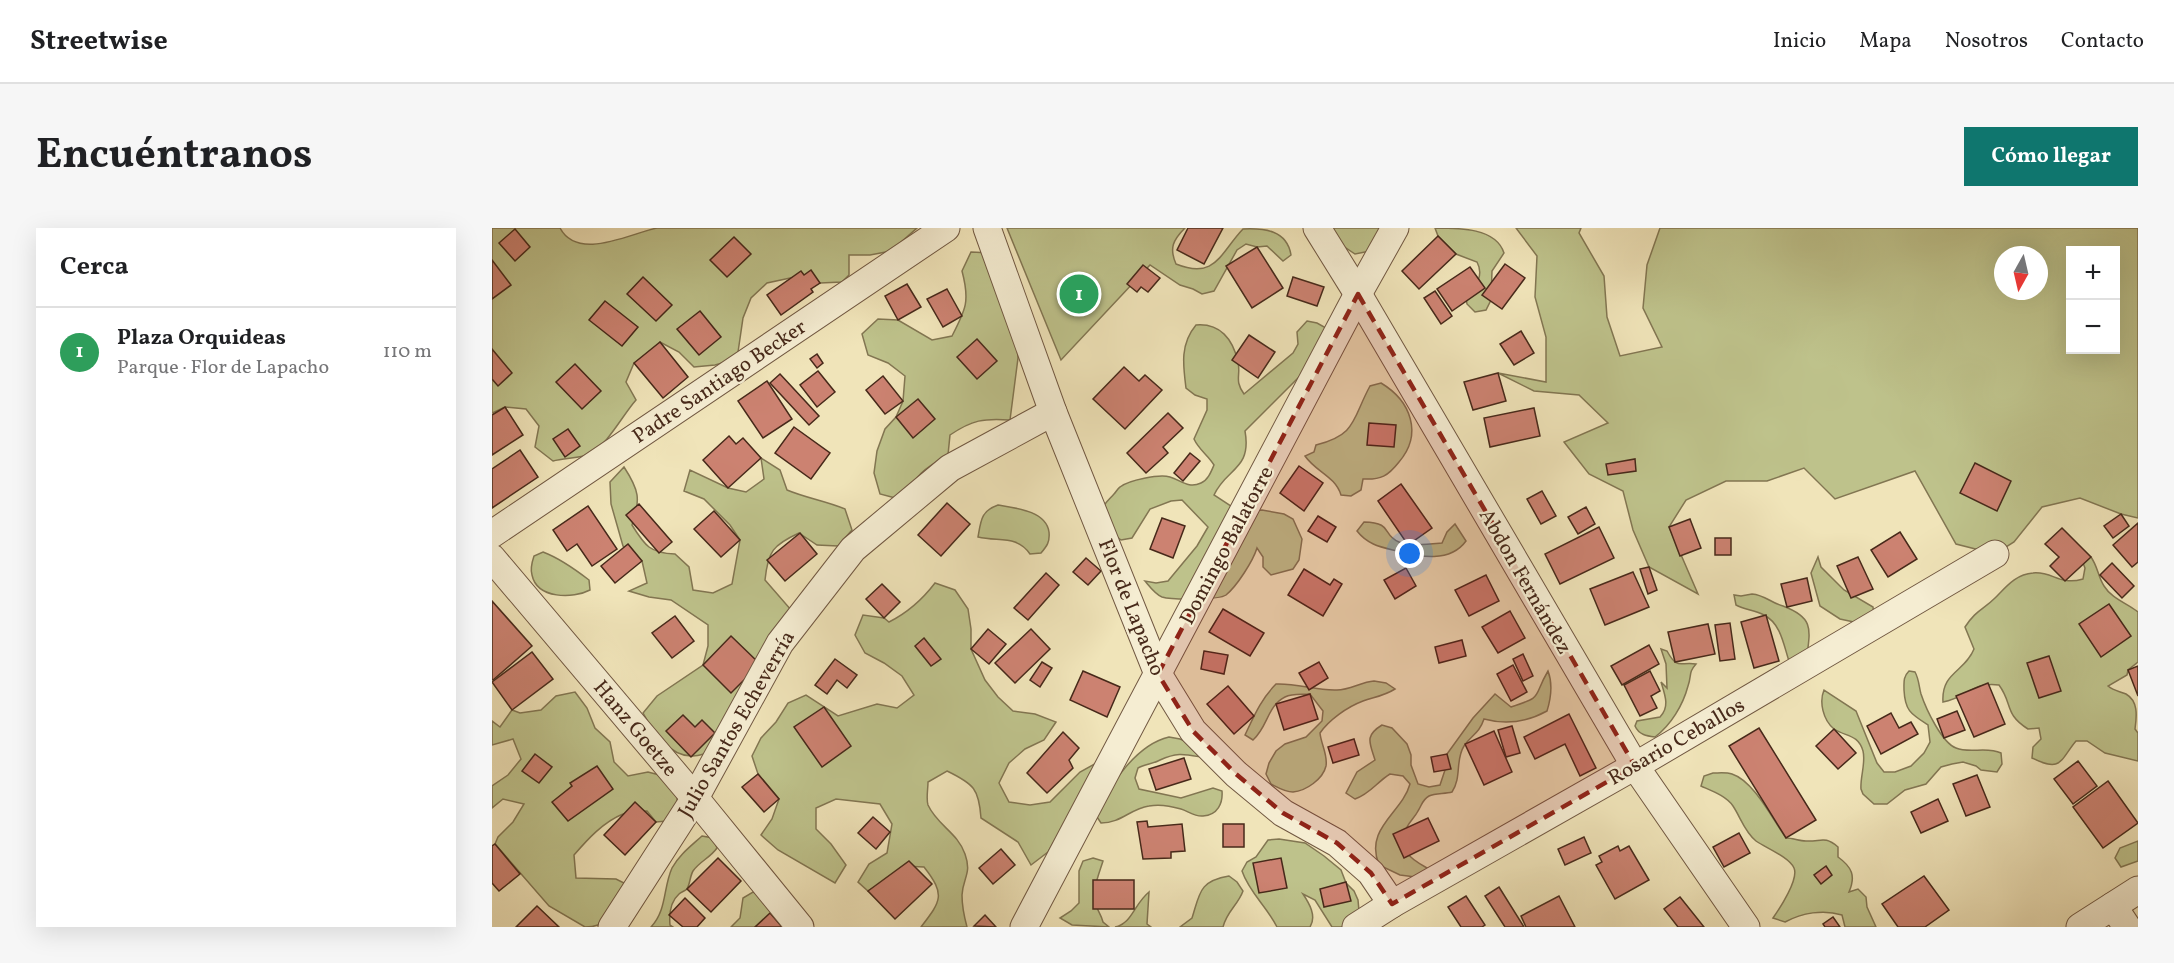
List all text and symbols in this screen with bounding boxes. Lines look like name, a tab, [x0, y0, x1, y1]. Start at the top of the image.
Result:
text: Streetwise	[30, 22, 168, 61]
text: Inicio	[1773, 27, 1826, 56]
text: Mapa	[1859, 27, 1912, 56]
text: Nosotros	[1945, 27, 2028, 56]
text: Contacto	[2061, 27, 2144, 56]
text: Encuéntranos	[36, 127, 312, 186]
button: Cómo llegar	[1964, 127, 2138, 186]
north arrow	[1994, 246, 2048, 300]
map controls	[2066, 246, 2120, 354]
button: +	[2066, 246, 2120, 300]
text: Cerca	[60, 249, 129, 285]
pin: 1	[1060, 272, 1098, 316]
button: −	[2066, 300, 2120, 354]
street label: Padre Santiago Becker	[627, 313, 813, 451]
text: Plaza Orquideas	[117, 323, 286, 354]
text: 1	[75, 338, 84, 366]
text: 110 m	[383, 338, 432, 366]
text: Parque · Flor de Lapacho	[117, 354, 329, 382]
street label: Domingo Balatorre	[1173, 461, 1281, 630]
street label: Abdon Fernández	[1471, 504, 1578, 660]
street label: Flor de Lapacho	[1090, 535, 1171, 680]
your location	[1395, 539, 1424, 568]
street label: Julio Santos Echeverría	[672, 626, 803, 824]
street label: Hanz Goetze	[586, 675, 684, 783]
street label: Rosario Ceballos	[1603, 691, 1750, 793]

